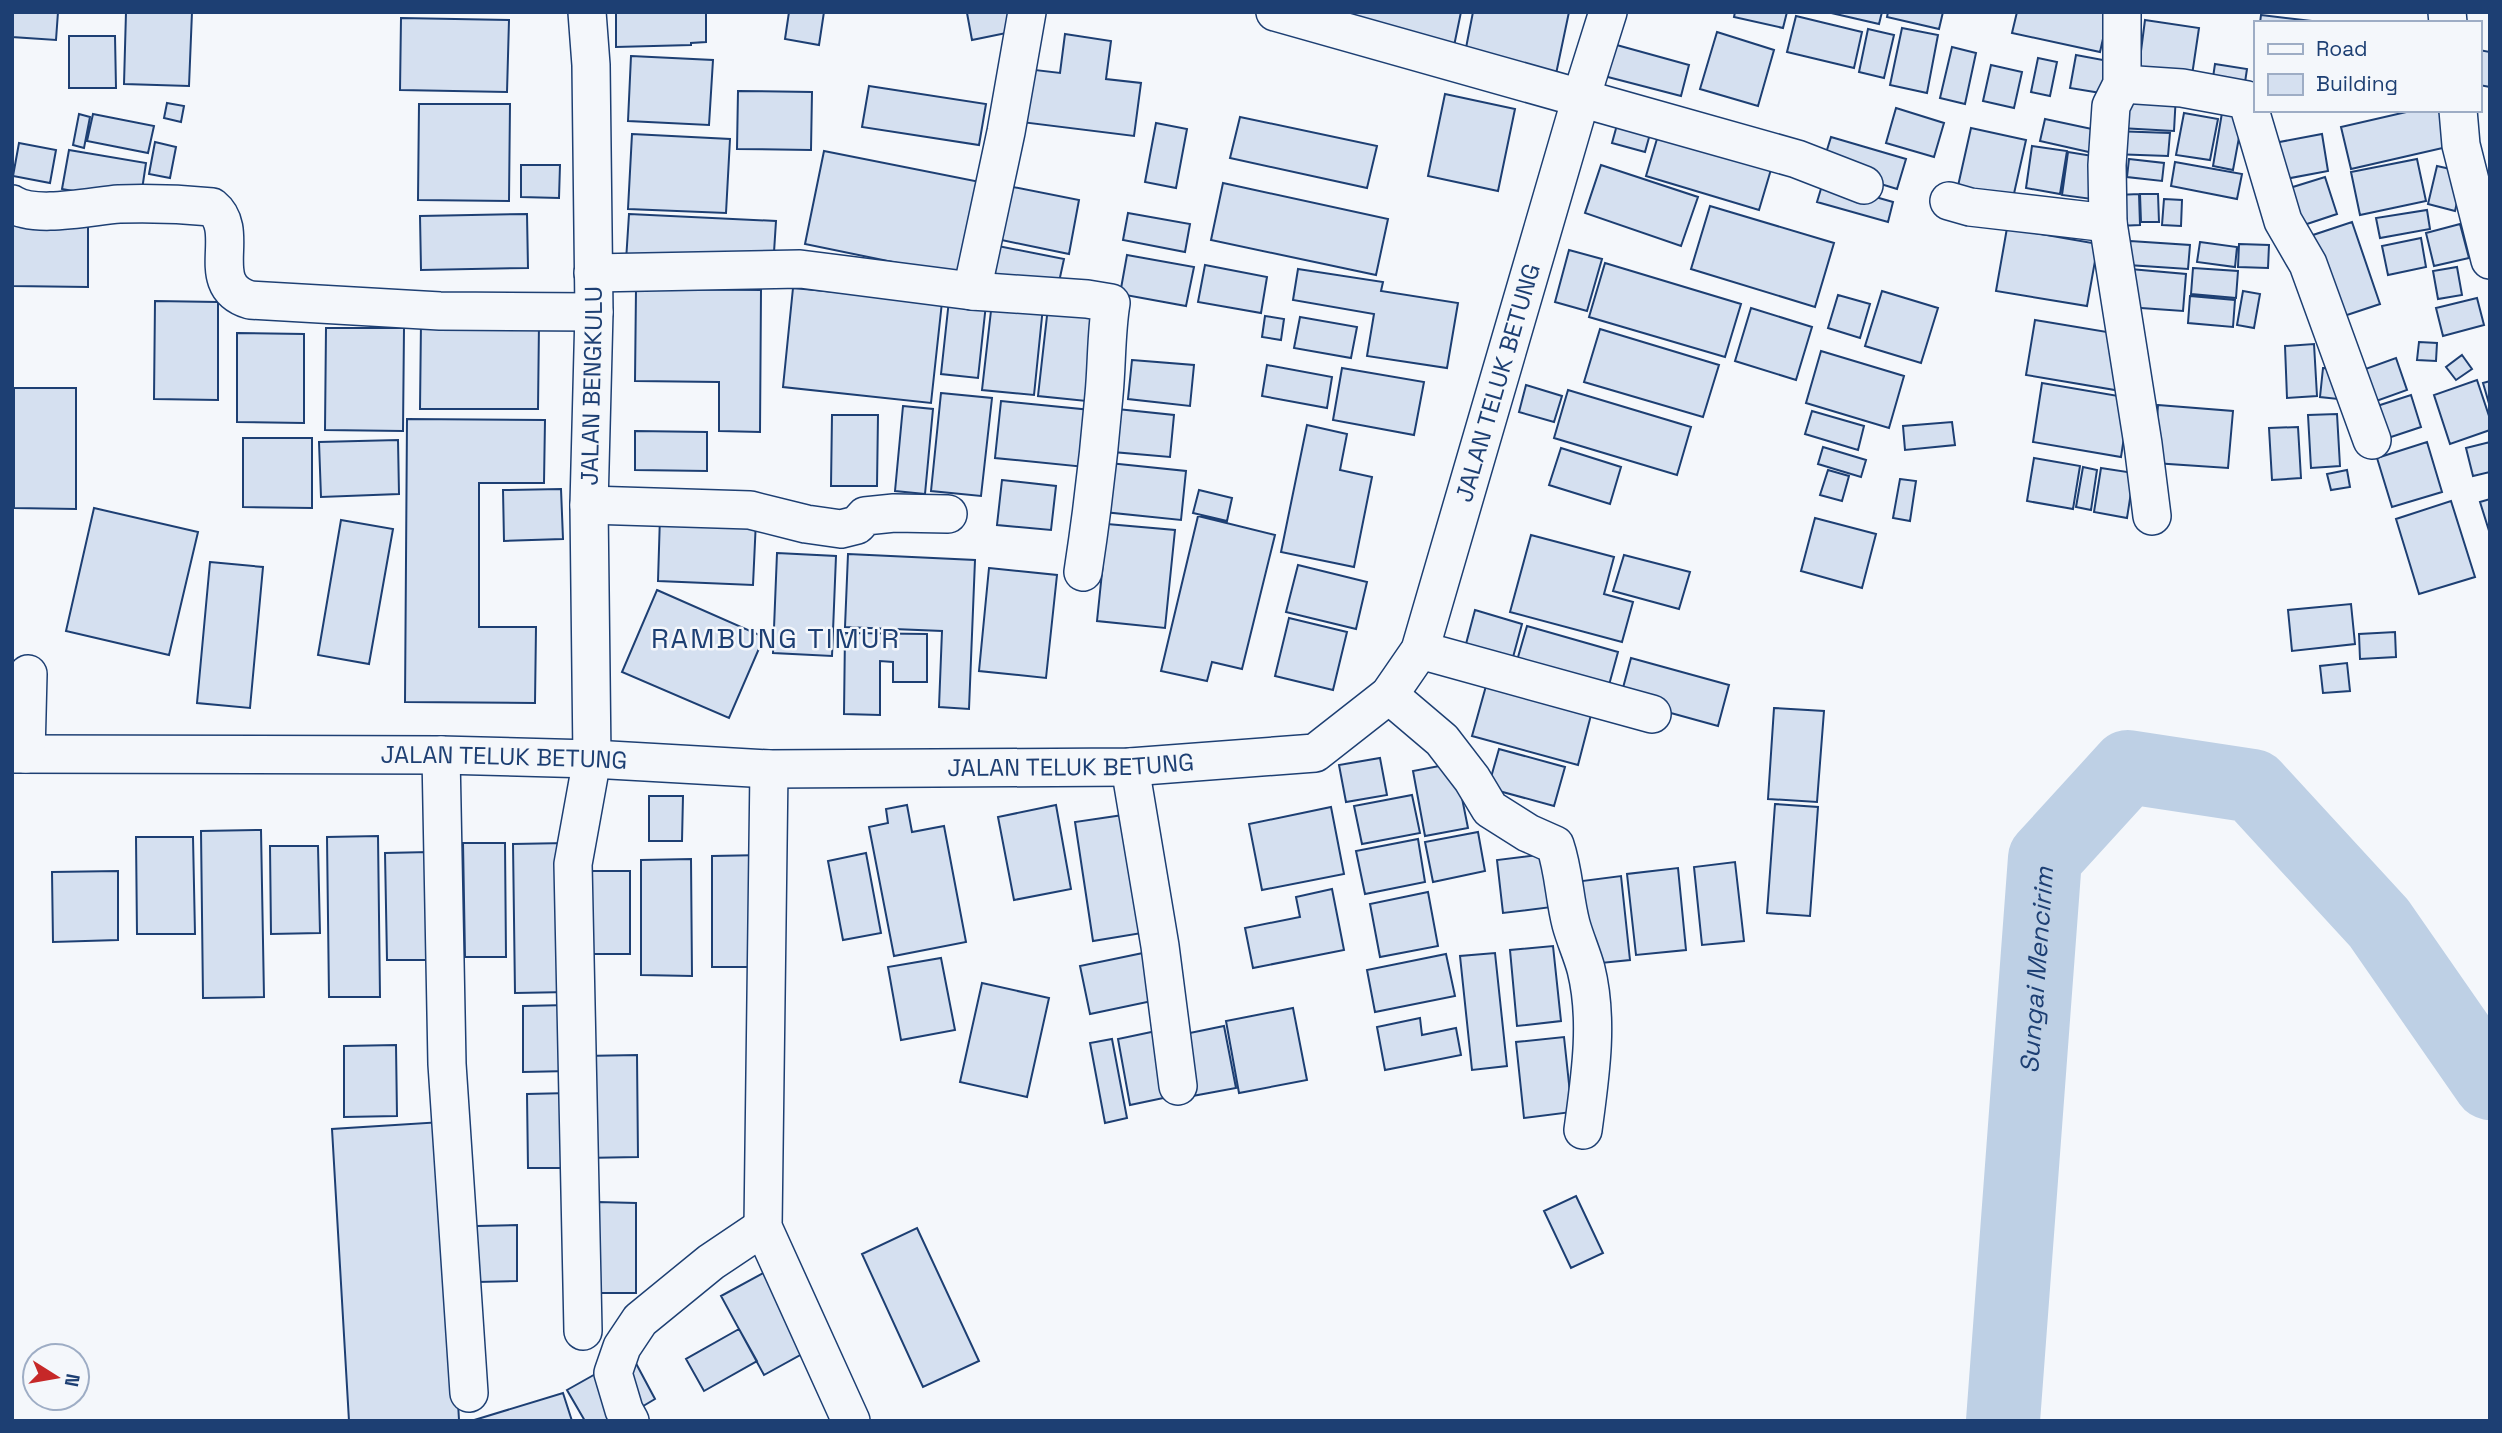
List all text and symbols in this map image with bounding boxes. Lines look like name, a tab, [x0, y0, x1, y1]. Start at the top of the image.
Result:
legend	[2254, 21, 2481, 112]
text: Road	[2316, 35, 2368, 62]
text: Building	[2316, 70, 2398, 97]
street label: JALAN TELUK BETUNG	[1448, 260, 1547, 505]
street label: JALAN BENGKULU	[574, 286, 609, 486]
district label: RAMBUNG TIMUR	[651, 620, 901, 656]
street label: JALAN TELUK BETUNG	[381, 739, 628, 776]
street label: JALAN TELUK BETUNG	[947, 746, 1195, 783]
water label: Sungai Mencirim	[2012, 865, 2061, 1075]
north arrow	[21, 1342, 91, 1412]
text: N	[59, 1372, 86, 1389]

